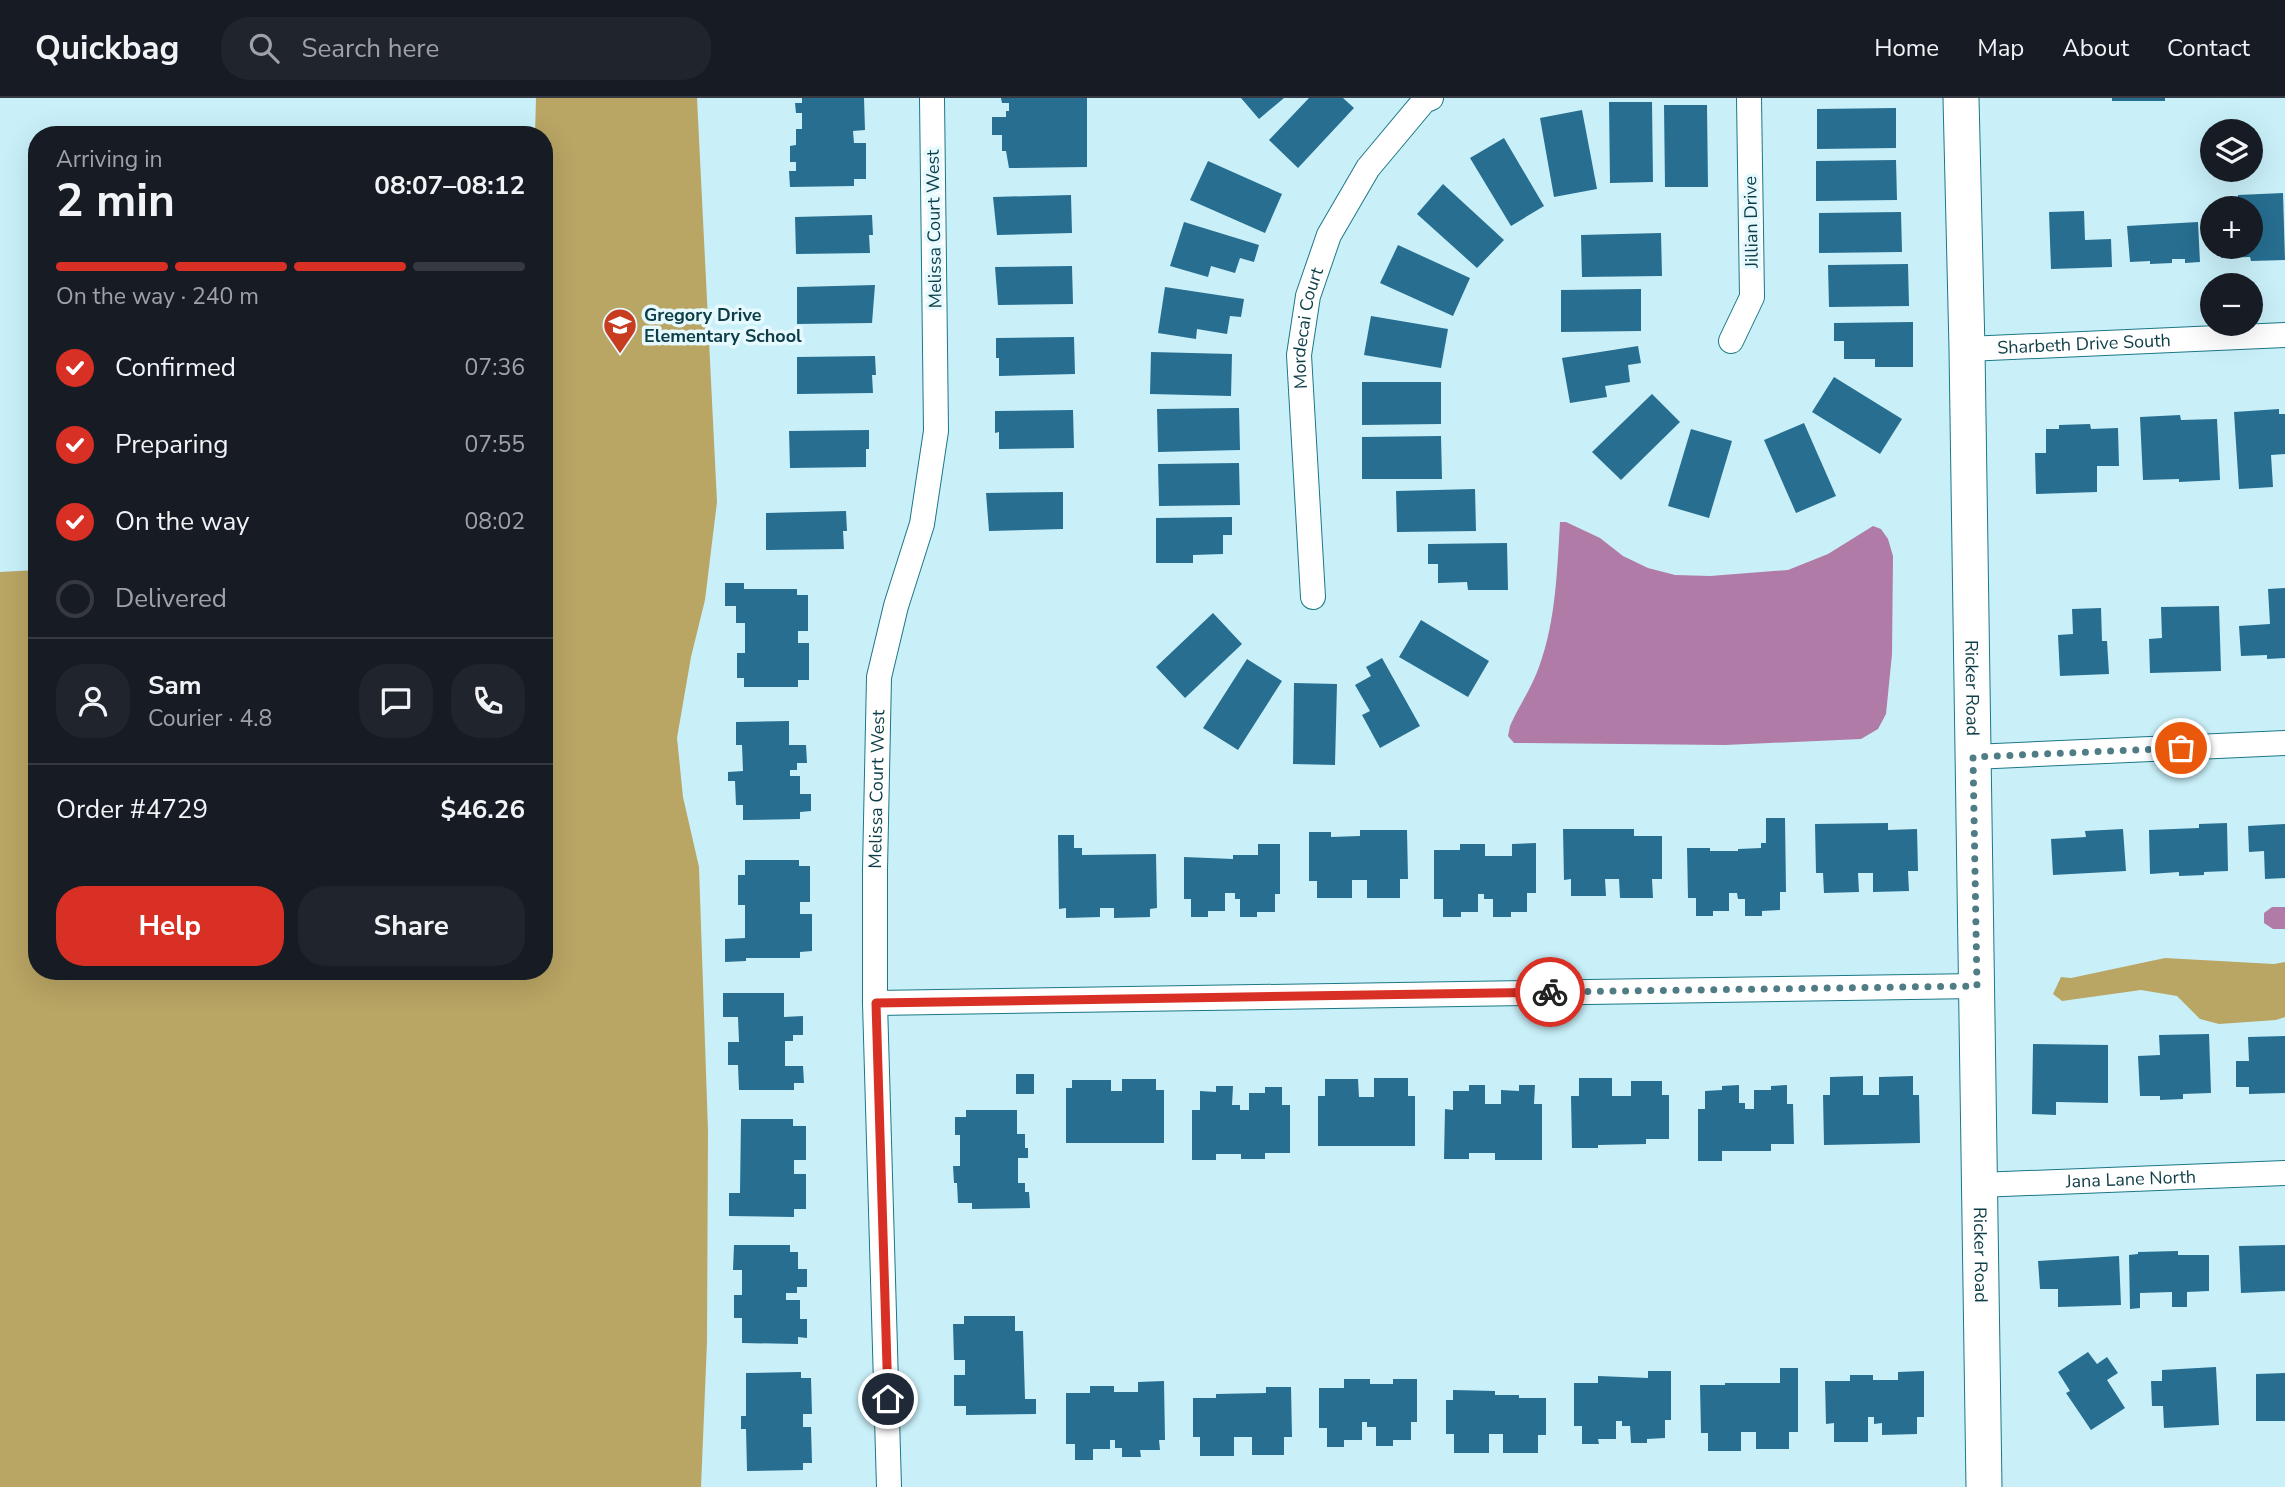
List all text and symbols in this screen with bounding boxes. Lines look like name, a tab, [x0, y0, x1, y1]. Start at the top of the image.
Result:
search box	[221, 17, 711, 80]
text: Quickbag	[35, 26, 179, 71]
icon: search	[245, 29, 283, 67]
text: Search here	[301, 31, 439, 66]
text: Home	[1874, 32, 1939, 64]
text: Map	[1977, 32, 2024, 64]
text: About	[2062, 32, 2129, 64]
text: Contact	[2167, 32, 2250, 64]
map controls	[2200, 119, 2263, 336]
button: layers	[2200, 119, 2263, 182]
text: Arriving in	[56, 144, 163, 175]
street label: Melissa Court West	[921, 149, 947, 308]
text: 08:07–08:12	[374, 168, 525, 203]
text: 2 min	[56, 169, 175, 232]
street label: Jillian Drive	[1738, 176, 1764, 269]
button: +	[2200, 196, 2263, 259]
street label: Mordecai Court	[1287, 263, 1329, 390]
button: −	[2200, 273, 2263, 336]
text: On the way · 240 m	[56, 281, 259, 312]
place label: Gregory Drive Elementary School	[644, 303, 802, 348]
school or university icon: Gregory Drive Elementary School	[601, 306, 639, 355]
street label: Sharbeth Drive South	[1997, 328, 2171, 360]
icon: check	[56, 349, 94, 387]
text: Confirmed	[115, 350, 236, 385]
text: 07:36	[465, 352, 525, 383]
icon: check	[56, 426, 94, 464]
text: Preparing	[115, 427, 228, 462]
text: 07:55	[465, 429, 525, 460]
icon: check	[56, 503, 94, 541]
text: On the way	[115, 504, 249, 539]
text: 08:02	[465, 506, 525, 537]
text: Delivered	[115, 581, 227, 616]
street label: Ricker Road	[1959, 640, 1985, 736]
button: person	[56, 664, 130, 738]
button: chat	[359, 664, 433, 738]
button: phone	[451, 664, 525, 738]
text: Sam	[148, 668, 201, 703]
text: Courier · 4.8	[148, 703, 272, 734]
street label: Melissa Court West	[863, 709, 890, 869]
pin	[2151, 718, 2211, 778]
icon: bag	[2162, 729, 2200, 767]
text: Order #4729	[56, 792, 208, 827]
text: $46.26	[441, 792, 525, 827]
button: Help	[56, 886, 284, 966]
button: Share	[298, 886, 525, 966]
courier	[1515, 957, 1585, 1027]
icon: bike	[1531, 973, 1569, 1011]
street label: Jana Lane North	[2064, 1164, 2197, 1194]
street label: Ricker Road	[1968, 1207, 1993, 1303]
pin	[858, 1369, 918, 1429]
icon: home	[869, 1380, 907, 1418]

